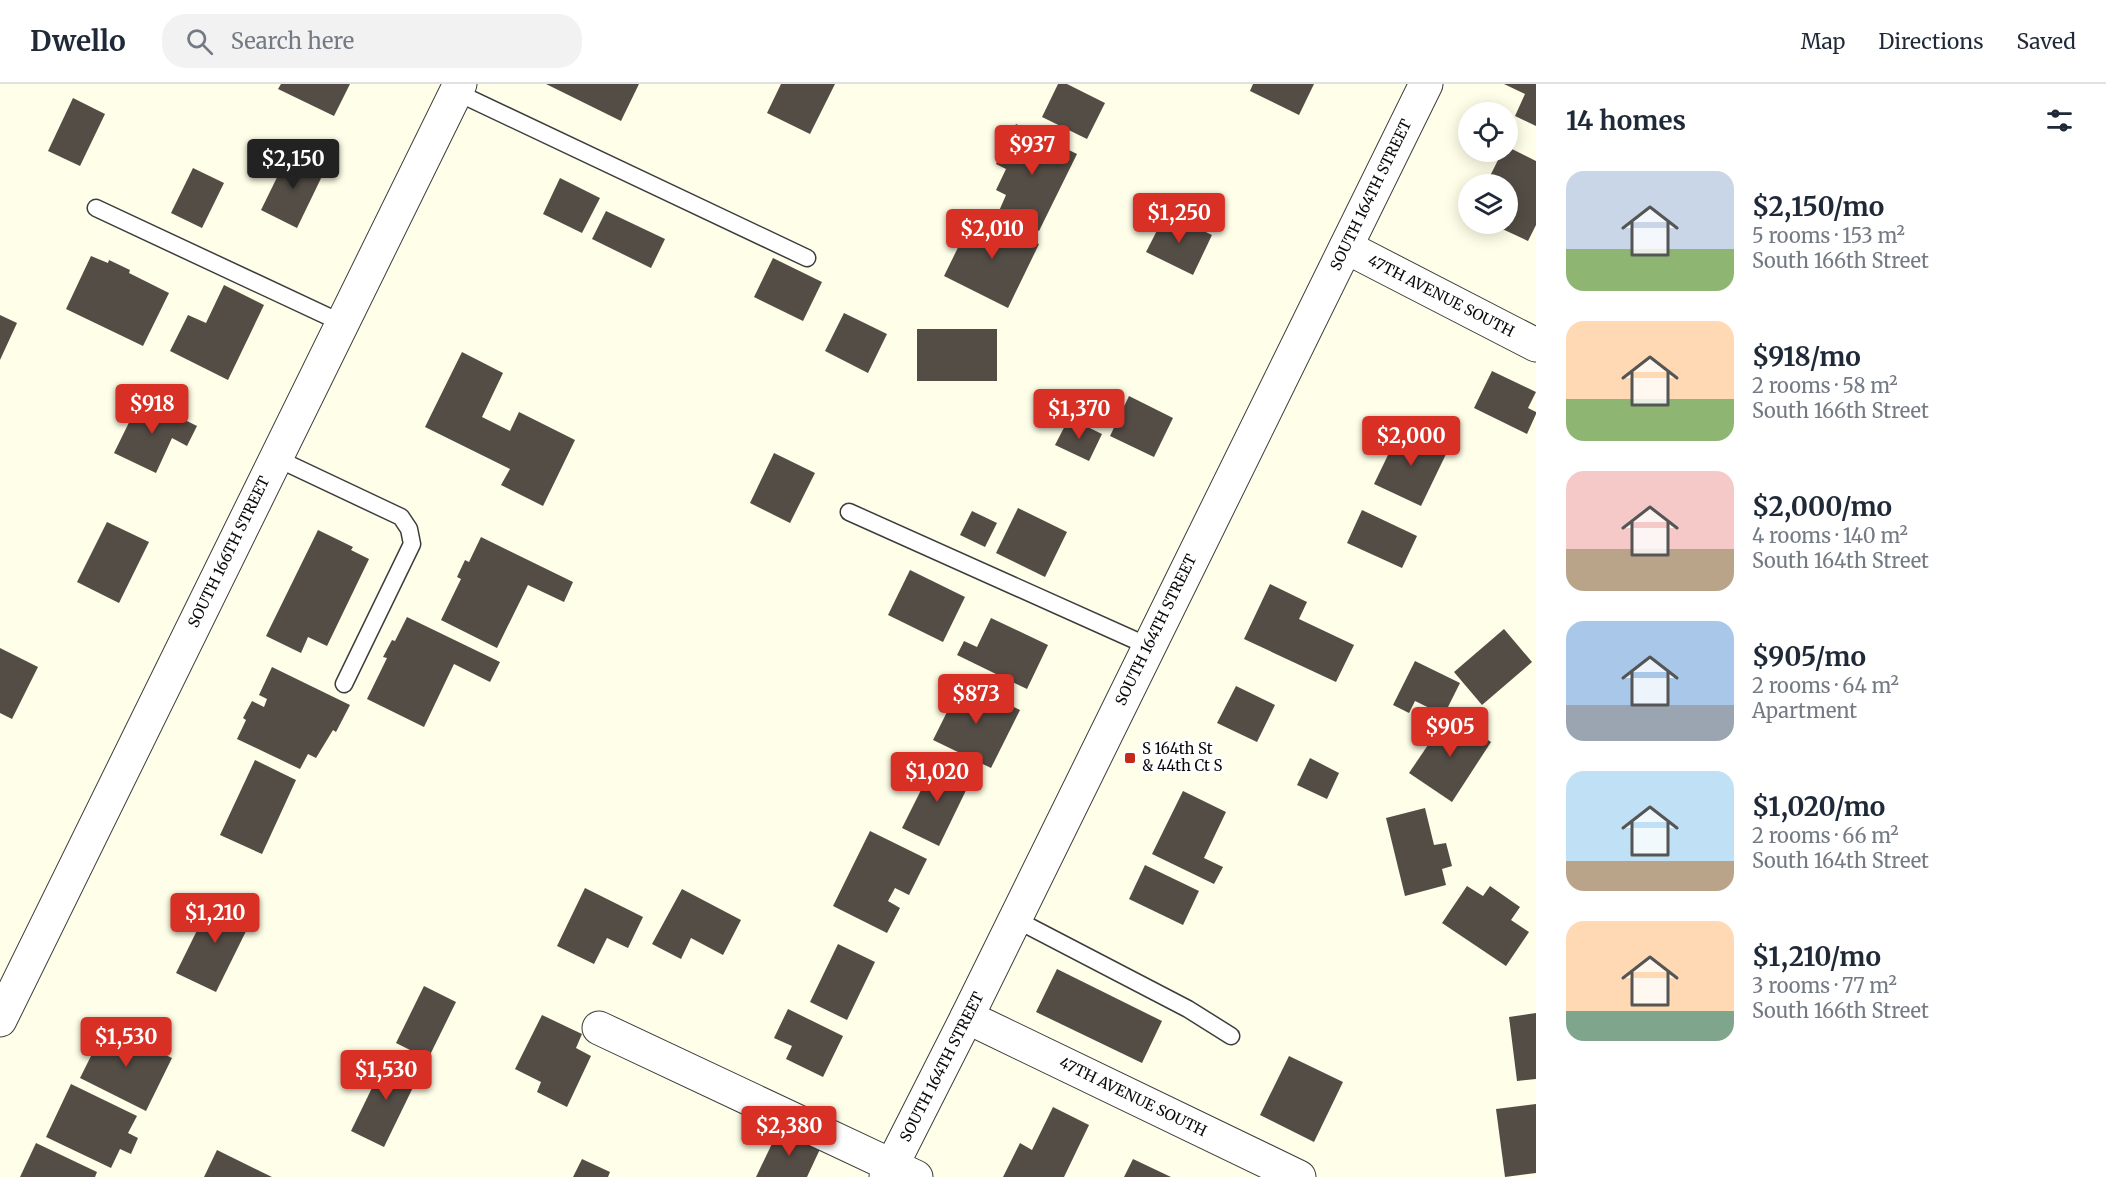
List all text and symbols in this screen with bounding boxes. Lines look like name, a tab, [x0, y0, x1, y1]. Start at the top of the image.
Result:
search box	[162, 14, 582, 68]
text: Dwello	[30, 23, 126, 59]
icon: search	[183, 25, 216, 58]
text: Search here	[231, 27, 354, 55]
text: Map	[1801, 28, 1845, 55]
text: Directions	[1878, 28, 1983, 55]
text: Saved	[2016, 28, 2076, 55]
map controls	[1458, 102, 1518, 234]
button: locate	[1458, 102, 1518, 162]
text: 14 homes	[1566, 104, 1686, 137]
icon: filters	[2043, 104, 2076, 137]
street label: SOUTH 164TH STREET	[1326, 116, 1416, 273]
pin: $937	[996, 125, 1068, 176]
text: $937	[1009, 132, 1055, 157]
pin: $2,150	[244, 139, 342, 190]
text: $2,150	[261, 146, 325, 171]
button: layers	[1458, 174, 1518, 234]
text: $2,150/mo	[1752, 190, 1884, 223]
pin: $1,250	[1130, 193, 1228, 244]
icon: home	[1614, 195, 1686, 267]
text: $1,250	[1147, 200, 1211, 225]
pin: $2,010	[943, 209, 1041, 260]
text: $2,010	[960, 216, 1024, 241]
text: 5 rooms · 153 m²	[1752, 223, 1905, 248]
text: South 166th Street	[1752, 248, 1929, 273]
street label: 47TH AVENUE SOUTH	[1365, 250, 1518, 341]
text: $918/mo	[1752, 340, 1861, 373]
icon: home	[1614, 345, 1686, 417]
text: 2 rooms · 58 m²	[1752, 373, 1898, 398]
pin: $918	[116, 384, 188, 435]
pin: $1,370	[1030, 389, 1128, 440]
text: $918	[129, 391, 175, 416]
text: $1,370	[1047, 396, 1111, 421]
text: South 166th Street	[1752, 398, 1929, 423]
pin: $2,000	[1362, 416, 1460, 467]
text: $2,000	[1376, 423, 1446, 448]
street label: SOUTH 166TH STREET	[184, 472, 274, 631]
text: $2,000/mo	[1752, 490, 1892, 523]
icon: home	[1614, 495, 1686, 567]
text: 4 rooms · 140 m²	[1752, 523, 1908, 548]
text: South 164th Street	[1752, 548, 1929, 573]
street label: SOUTH 164TH STREET	[1111, 551, 1201, 708]
text: $905/mo	[1752, 640, 1866, 673]
icon: home	[1614, 645, 1686, 717]
text: 2 rooms · 64 m²	[1752, 673, 1899, 698]
pin: $873	[940, 674, 1012, 725]
text: $873	[952, 681, 1000, 706]
text: Apartment	[1752, 698, 1857, 723]
pin: $905	[1414, 707, 1486, 758]
text: $905	[1425, 714, 1475, 739]
place label: S 164th St & 44th Ct S	[1142, 739, 1223, 775]
marker: S 164th St & 44th Ct S	[1123, 751, 1137, 765]
pin: $1,020	[888, 752, 986, 803]
text: $1,020	[905, 759, 969, 784]
text: $1,020/mo	[1752, 790, 1885, 823]
icon: home	[1614, 795, 1686, 867]
text: 2 rooms · 66 m²	[1752, 823, 1899, 848]
text: South 164th Street	[1752, 848, 1929, 873]
pin: $1,210	[166, 893, 264, 944]
text: $1,210	[184, 900, 246, 925]
text: $1,210/mo	[1752, 940, 1881, 973]
icon: home	[1614, 945, 1686, 1017]
text: 3 rooms · 77 m²	[1752, 973, 1897, 998]
street label: SOUTH 164TH STREET	[895, 988, 988, 1145]
text: South 166th Street	[1752, 998, 1929, 1023]
pin: $1,530	[77, 1017, 175, 1068]
text: $1,530	[95, 1024, 157, 1049]
pin: $1,530	[337, 1050, 435, 1101]
street label: 47TH AVENUE SOUTH	[1056, 1053, 1210, 1140]
text: $1,530	[355, 1057, 417, 1082]
pin: $2,380	[740, 1106, 838, 1157]
text: $2,380	[755, 1113, 823, 1138]

